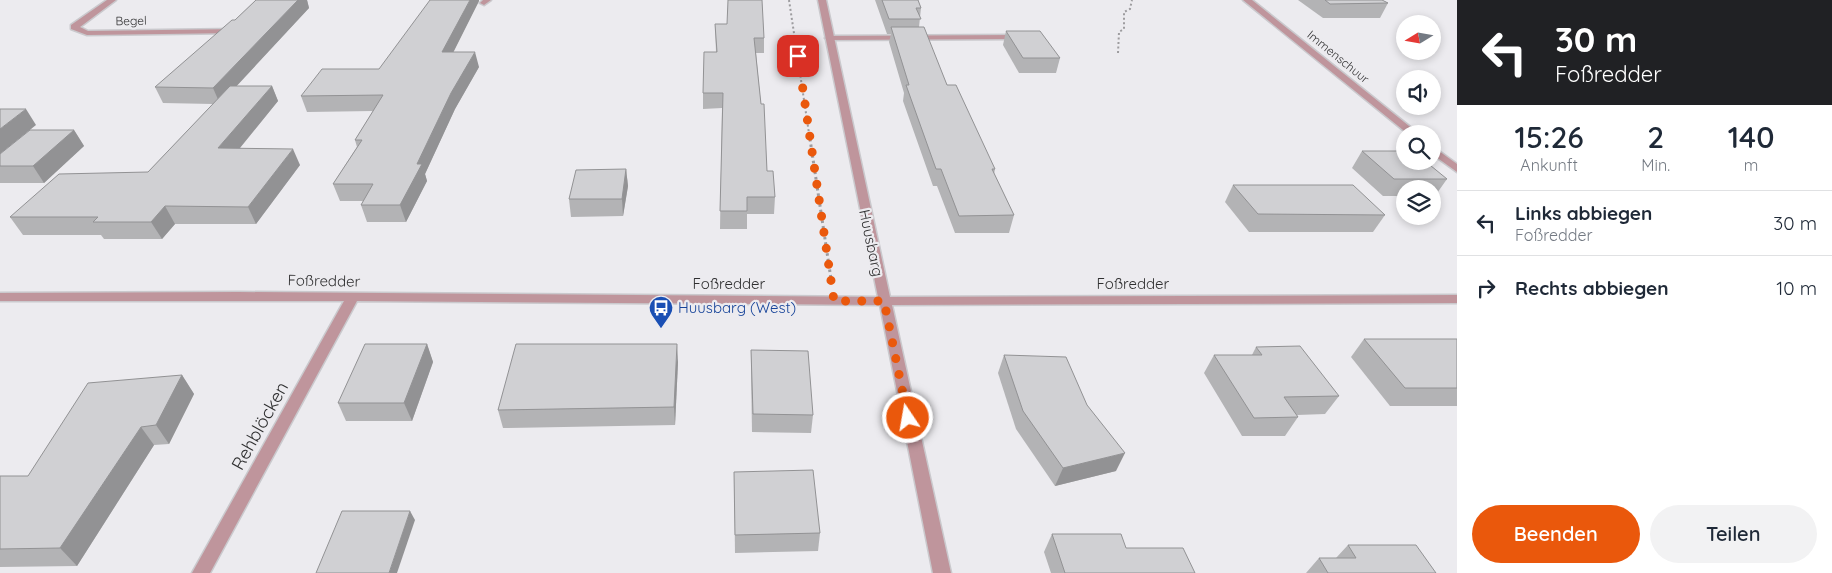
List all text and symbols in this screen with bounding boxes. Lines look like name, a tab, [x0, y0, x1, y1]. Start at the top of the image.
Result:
street label: Begel	[115, 13, 147, 28]
north arrow	[1396, 15, 1441, 60]
map controls	[1396, 15, 1441, 225]
text: 30 m	[1555, 17, 1637, 61]
icon: left	[1472, 20, 1537, 85]
street label: Immenschuur	[1304, 27, 1373, 86]
pin	[777, 35, 819, 77]
icon: arrive	[784, 42, 812, 70]
text: Foßredder	[1555, 60, 1662, 88]
button: sound	[1396, 70, 1441, 115]
text: 15:26	[1515, 118, 1584, 156]
text: 2	[1647, 118, 1664, 156]
text: 140	[1728, 118, 1774, 156]
button: search	[1396, 125, 1441, 170]
text: Ankunft	[1520, 155, 1578, 175]
text: Min.	[1641, 155, 1670, 175]
text: m	[1744, 155, 1758, 175]
button: layers	[1396, 180, 1441, 225]
text: Links abbiegen	[1515, 201, 1652, 225]
street label: Huusbarg	[855, 208, 888, 278]
icon: left	[1472, 209, 1500, 237]
text: 30 m	[1773, 211, 1817, 235]
text: Foßredder	[1515, 225, 1593, 245]
street label: Foßredder	[287, 270, 361, 291]
street label: Foßredder	[693, 274, 766, 293]
street label: Foßredder	[1097, 274, 1170, 293]
icon: right	[1472, 274, 1500, 302]
text: Rechts abbiegen	[1515, 276, 1668, 300]
text: 10 m	[1776, 276, 1817, 300]
bus stop icon: Huusbarg (West)	[648, 295, 674, 329]
place label: Huusbarg (West)	[678, 298, 796, 317]
street label: Rehblöcken	[226, 378, 293, 474]
position arrow	[881, 391, 933, 443]
button: Beenden	[1472, 505, 1640, 563]
button: Teilen	[1650, 505, 1817, 563]

